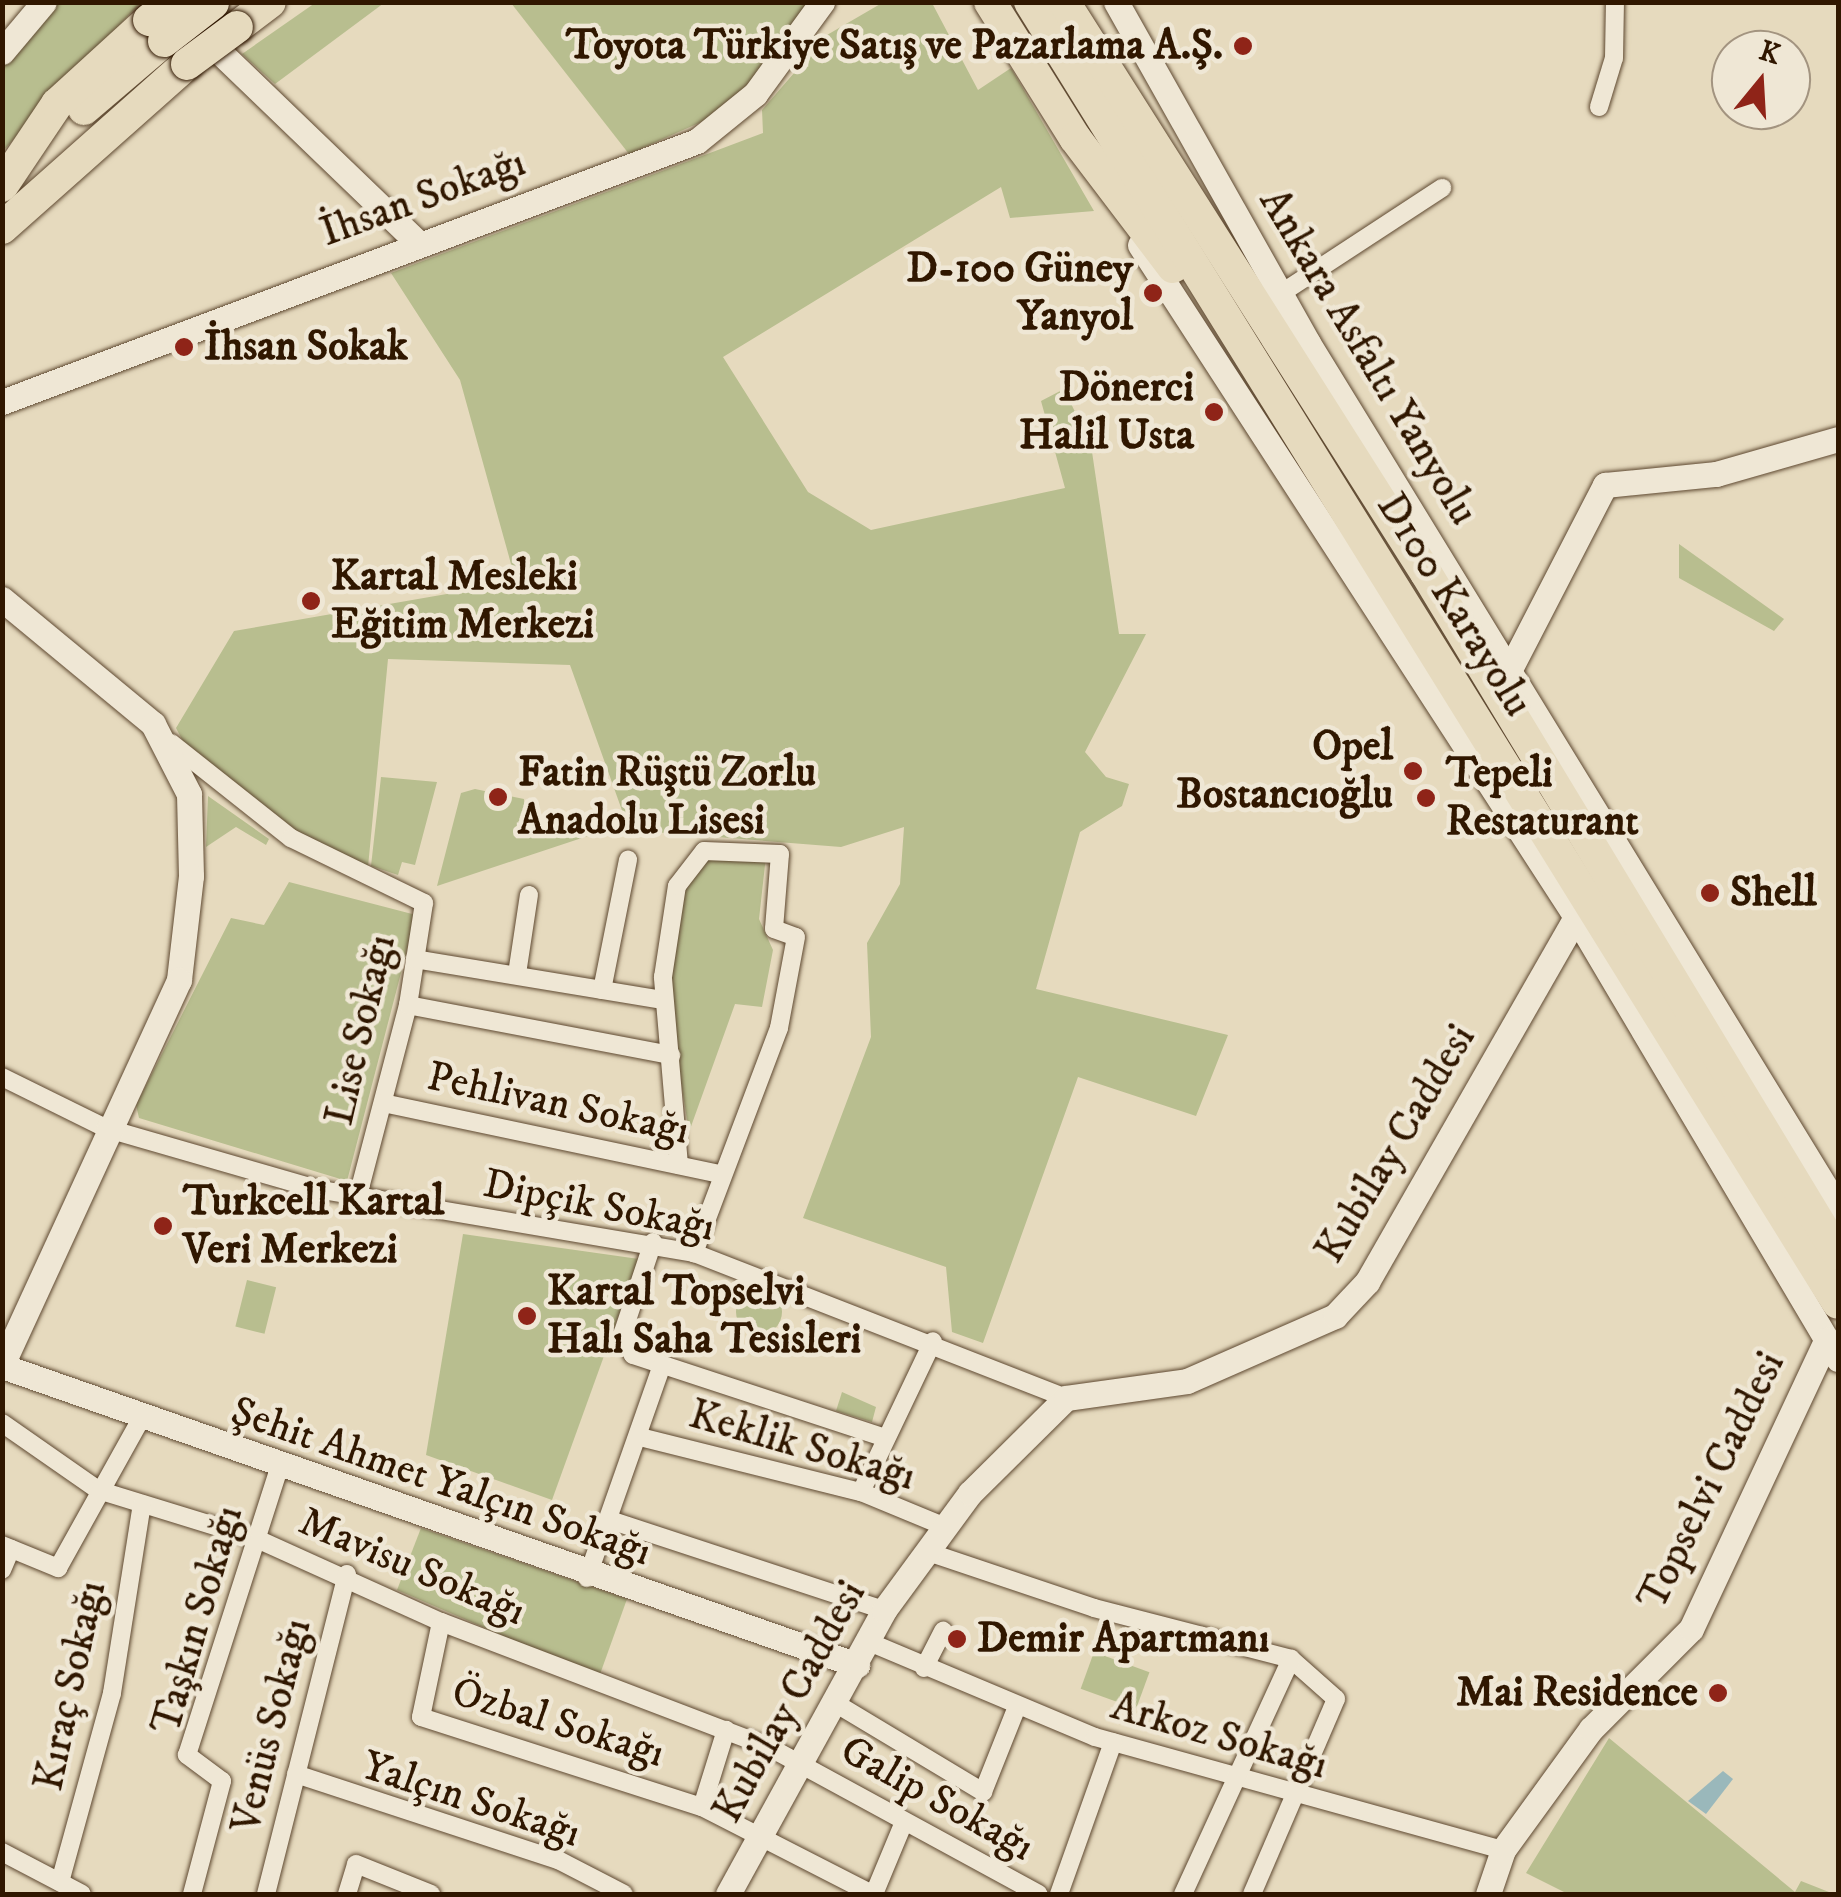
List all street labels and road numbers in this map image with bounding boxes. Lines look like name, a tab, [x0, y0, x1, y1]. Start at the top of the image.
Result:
street label: İhsan Sokağı	[314, 138, 532, 258]
street label: Ankara Asfaltı Yanyolu	[1248, 180, 1488, 534]
street label: D100 Karayolu	[1365, 484, 1543, 726]
street label: Lise Sokağı	[315, 930, 407, 1130]
street label: Kubilay Caddesi	[1305, 1016, 1487, 1272]
street label: Pehlivan Sokağı	[423, 1052, 693, 1156]
street label: Dipçik Sokağı	[479, 1159, 719, 1253]
street label: Topselvi Caddesi	[1628, 1344, 1796, 1618]
street label: Şehit Ahmet Yalçın Sokağı	[224, 1386, 658, 1578]
street label: Keklik Sokağı	[683, 1390, 921, 1502]
street label: Mavisu Sokağı	[291, 1497, 533, 1637]
street label: Taşkın Sokağı	[141, 1500, 255, 1740]
street label: Kubilay Caddesi	[703, 1572, 877, 1832]
street label: Kıraç Sokağı	[24, 1577, 118, 1795]
street label: Venüs Sokağı	[221, 1614, 323, 1838]
street label: Özbal Sokağı	[446, 1667, 670, 1779]
street label: Arkoz Sokağı	[1105, 1681, 1333, 1791]
street label: Galip Sokağı	[832, 1725, 1042, 1873]
street label: Yalçın Sokağı	[356, 1741, 586, 1859]

